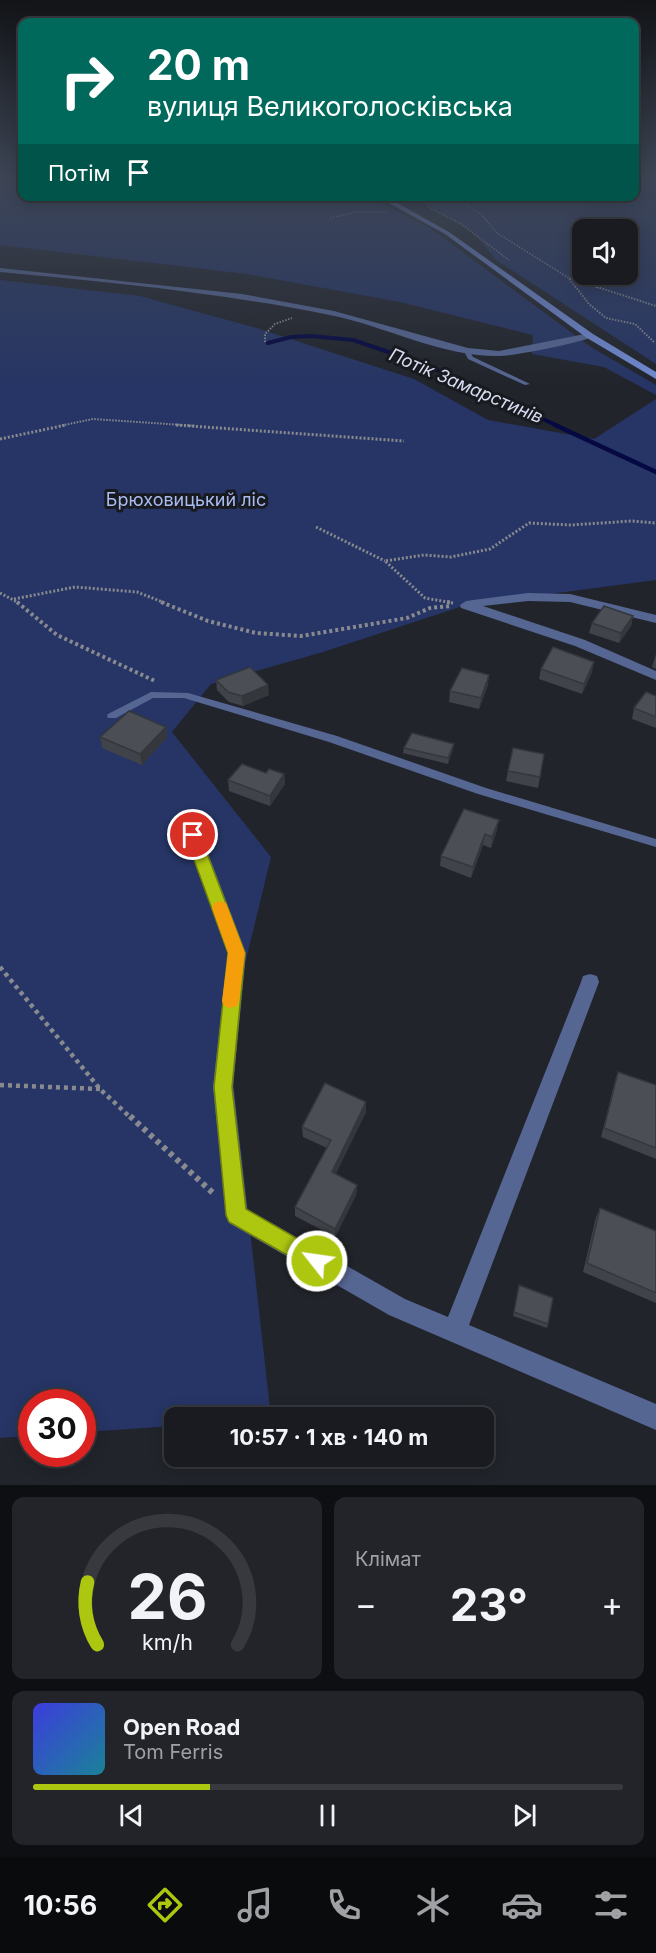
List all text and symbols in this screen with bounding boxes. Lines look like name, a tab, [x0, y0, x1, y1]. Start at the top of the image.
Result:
text: 20 m	[147, 39, 250, 90]
icon: right	[48, 42, 126, 120]
text: вулиця Великоголосківська	[147, 90, 513, 123]
icon: arrive	[122, 156, 155, 189]
text: Потім	[48, 160, 110, 186]
map controls	[572, 219, 638, 285]
button: sound	[572, 219, 638, 285]
water label: Потік Замарстинів	[386, 344, 546, 427]
park label: Брюховицький ліс	[106, 489, 266, 510]
pin	[167, 809, 218, 860]
icon: arrive	[176, 818, 209, 851]
position arrow	[285, 1229, 349, 1293]
speed limit sign: 30	[18, 1389, 96, 1467]
text: 10:57 · 1 хв · 140 m	[230, 1424, 428, 1450]
text: Клімат	[355, 1547, 421, 1571]
text: 26	[127, 1559, 207, 1634]
text: 23°	[450, 1577, 528, 1632]
text: −	[355, 1584, 377, 1624]
text: +	[601, 1584, 623, 1624]
text: km/h	[142, 1629, 192, 1655]
text: Open Road	[123, 1714, 240, 1740]
text: Tom Ferris	[123, 1740, 223, 1764]
icon: previous	[115, 1799, 148, 1832]
icon: pause	[311, 1799, 344, 1832]
icon: next	[508, 1799, 541, 1832]
icon: directions	[144, 1884, 186, 1926]
icon: music	[234, 1884, 276, 1926]
icon: phone	[323, 1884, 365, 1926]
icon: climate	[412, 1884, 454, 1926]
icon: car	[501, 1884, 543, 1926]
icon: filters	[590, 1884, 632, 1926]
text: 10:56	[24, 1889, 97, 1922]

